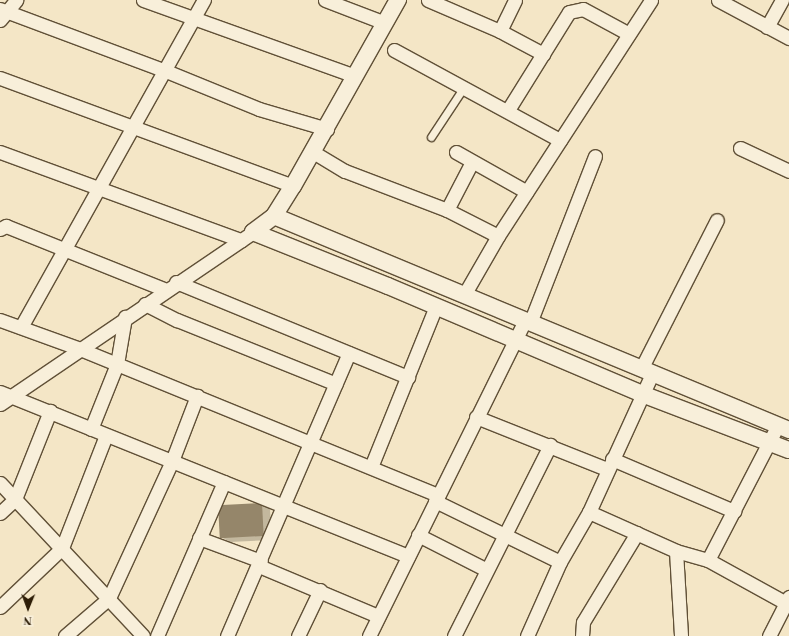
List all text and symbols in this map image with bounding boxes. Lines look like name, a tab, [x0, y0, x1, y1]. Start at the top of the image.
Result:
north arrow	[8, 588, 48, 628]
text: N	[23, 613, 32, 627]

